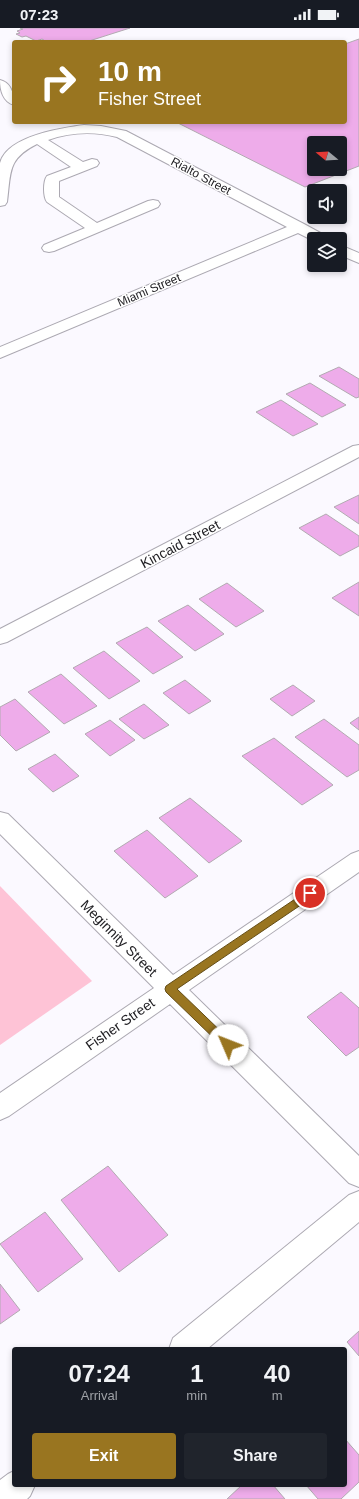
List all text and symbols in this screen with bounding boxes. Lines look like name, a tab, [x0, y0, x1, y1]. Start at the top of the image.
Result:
text: 07:23	[20, 6, 58, 23]
icon: right	[32, 56, 84, 108]
text: 10 m	[98, 56, 162, 87]
text: Fisher Street	[98, 89, 201, 109]
north arrow	[307, 136, 347, 176]
map controls	[307, 136, 347, 272]
street label: Rialto Street	[169, 154, 234, 198]
button: sound	[307, 184, 347, 224]
button: layers	[307, 232, 347, 272]
street label: Miami Street	[115, 270, 183, 310]
street label: Kincaid Street	[138, 516, 222, 572]
pin	[293, 876, 327, 910]
icon: arrive	[299, 882, 321, 904]
street label: Meginnity Street	[78, 897, 160, 979]
street label: Fisher Street	[83, 994, 158, 1054]
position arrow	[207, 1024, 249, 1066]
text: 07:24	[68, 1360, 130, 1387]
text: 1	[190, 1360, 204, 1387]
text: 40	[264, 1360, 291, 1387]
text: Arrival	[81, 1388, 118, 1403]
text: min	[186, 1388, 207, 1403]
text: m	[272, 1388, 283, 1403]
button: Exit	[32, 1433, 176, 1479]
button: Share	[184, 1433, 327, 1479]

